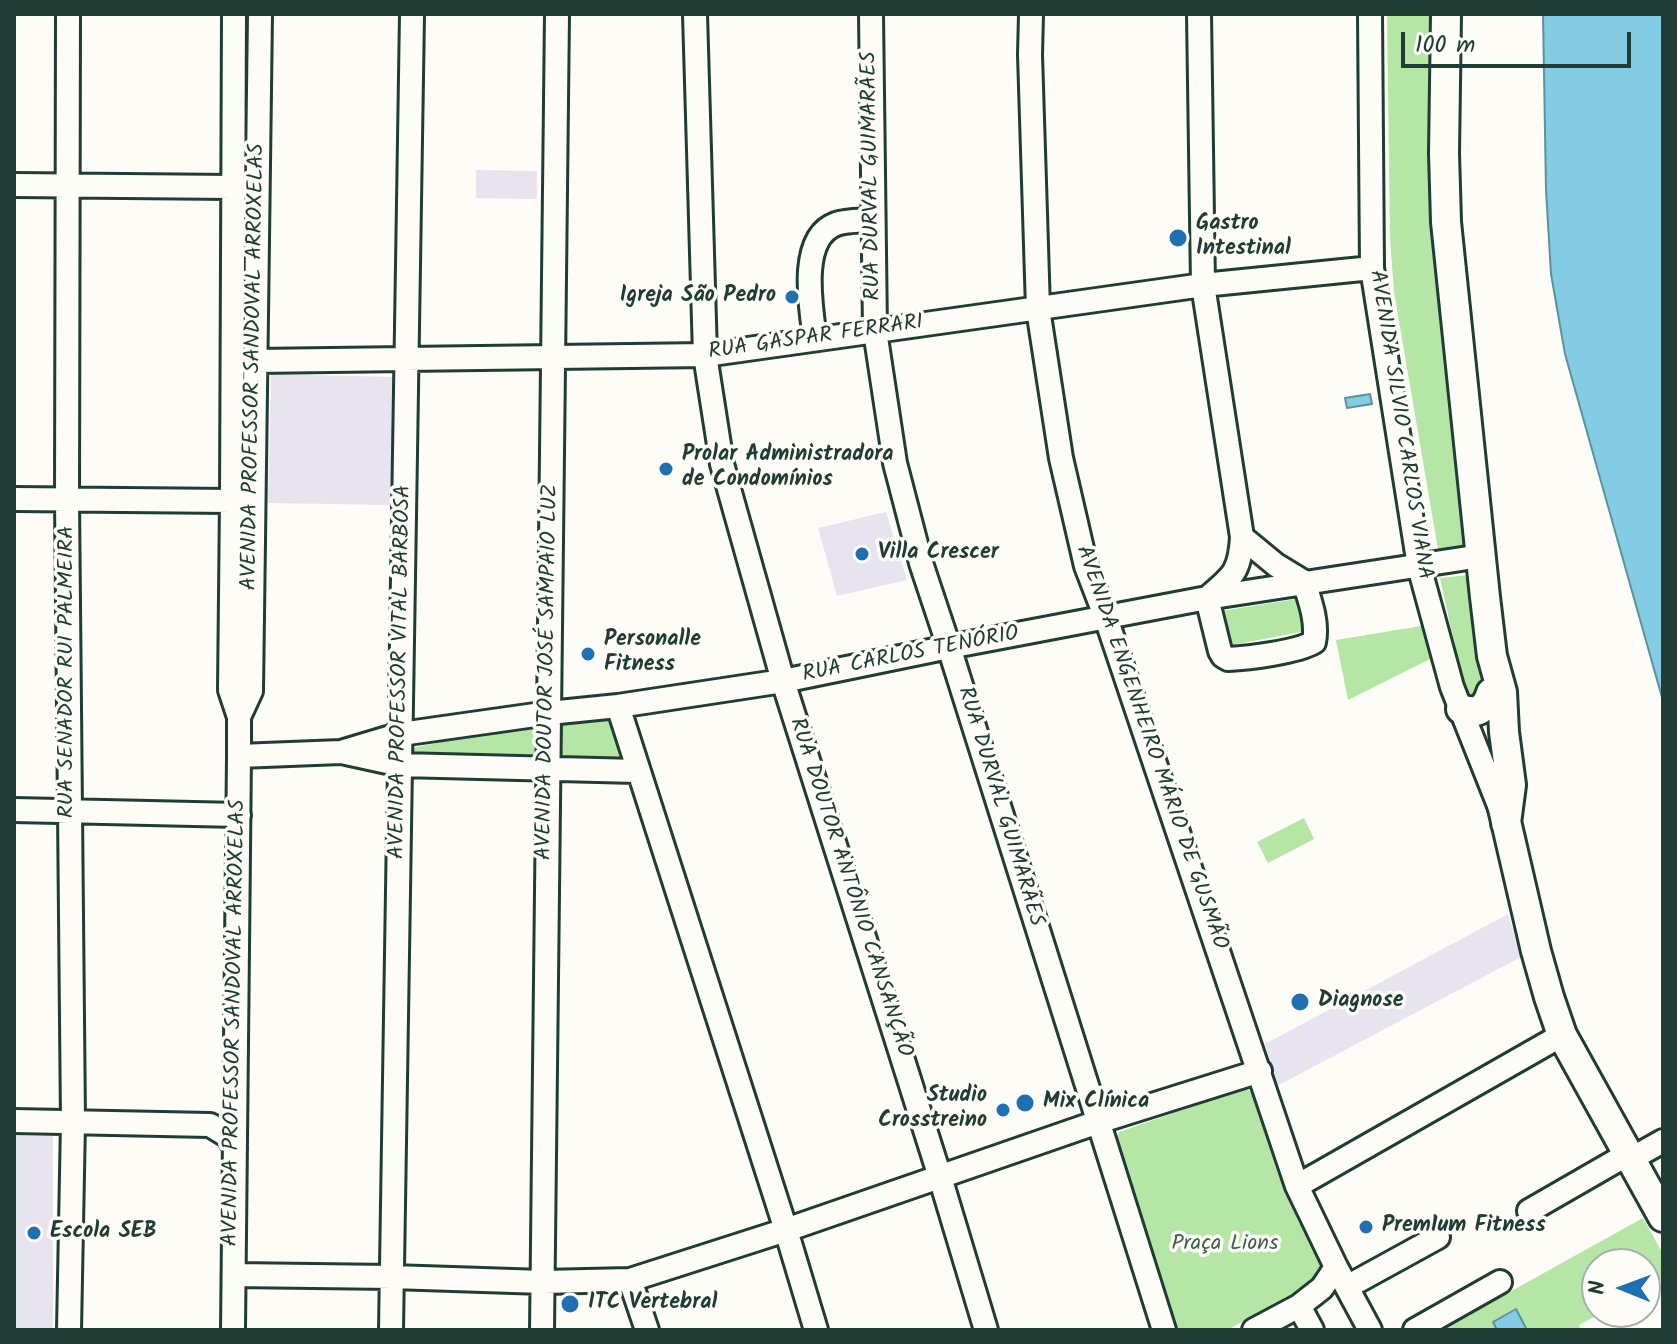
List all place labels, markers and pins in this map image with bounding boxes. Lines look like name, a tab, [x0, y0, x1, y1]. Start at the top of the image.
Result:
place label: Gastro Intestinal	[1196, 212, 1291, 264]
marker: Gastro Intestinal	[1167, 227, 1189, 249]
place label: Igreja São Pedro	[620, 284, 776, 310]
marker: Igreja São Pedro	[783, 288, 801, 306]
place label: Prolar Administradora de Condomínios	[682, 443, 893, 494]
marker: Prolar Administradora de Condomínios	[657, 460, 675, 478]
place label: Villa Crescer	[878, 541, 999, 567]
marker: Villa Crescer	[853, 545, 871, 563]
place label: Personalle Fitness	[604, 628, 701, 680]
marker: Personalle Fitness	[579, 645, 597, 663]
place label: Diagnose	[1318, 989, 1403, 1015]
marker: Diagnose	[1289, 991, 1311, 1013]
place label: Studio Crosstreino	[878, 1084, 987, 1136]
place label: Mix Clínica	[1043, 1090, 1149, 1116]
marker: Mix Clínica	[1014, 1092, 1036, 1114]
marker: Studio Crosstreino	[994, 1101, 1012, 1119]
place label: Prem1um Fitness	[1382, 1214, 1546, 1240]
marker: Prem1um Fitness	[1357, 1218, 1375, 1236]
place label: Escola SEB	[50, 1220, 157, 1246]
marker: Escola SEB	[25, 1224, 43, 1242]
place label: ITC Vertebral	[588, 1291, 717, 1317]
marker: ITC Vertebral	[559, 1293, 581, 1315]

